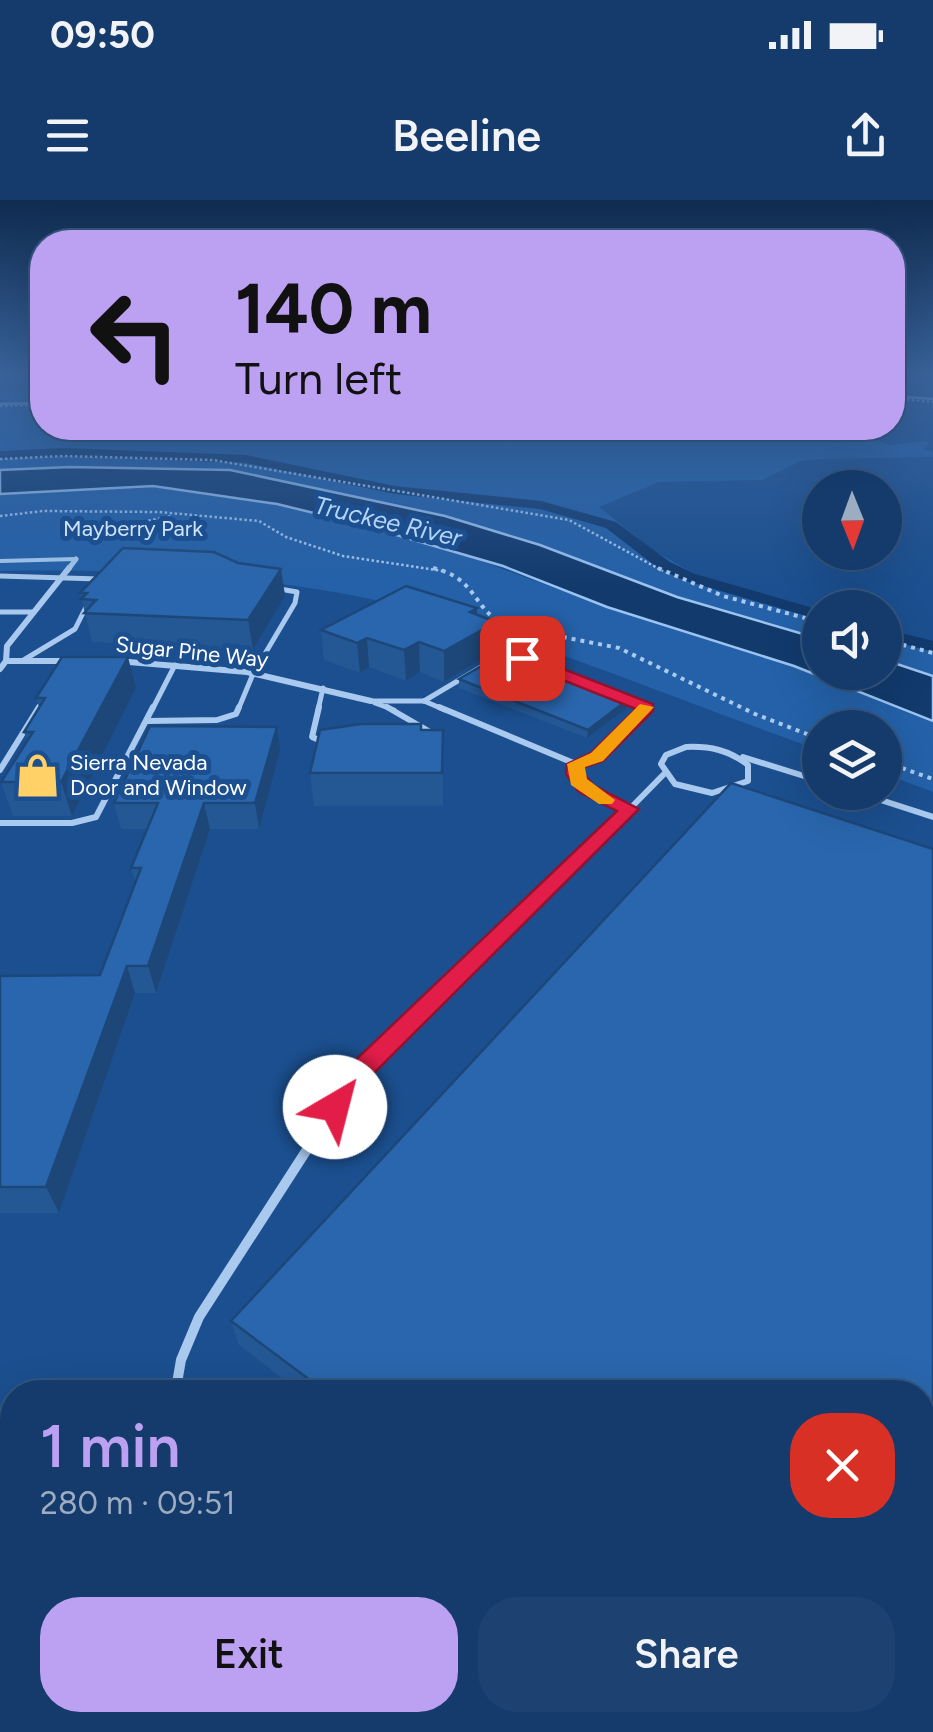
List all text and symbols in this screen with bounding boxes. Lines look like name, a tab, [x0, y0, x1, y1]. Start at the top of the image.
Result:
text: 09:50	[50, 12, 155, 58]
icon: menu	[40, 108, 95, 163]
text: Beeline	[392, 108, 541, 162]
icon: share	[838, 108, 893, 163]
text: 140 m	[235, 266, 432, 351]
icon: left	[70, 270, 200, 400]
text: Turn left	[235, 351, 402, 405]
north arrow	[802, 470, 902, 570]
map controls	[802, 470, 902, 810]
water label: Truckee River	[311, 489, 466, 553]
park label: Mayberry Park	[63, 515, 203, 542]
button: sound	[802, 590, 902, 690]
pin	[480, 616, 565, 701]
street label: Sugar Pine Way	[114, 631, 270, 673]
icon: arrive	[495, 631, 550, 686]
button: layers	[802, 710, 902, 810]
place label: Sierra Nevada Door and Window	[70, 749, 247, 801]
shop icon: Sierra Nevada Door and Window	[13, 751, 61, 799]
position arrow	[283, 1055, 387, 1159]
text: 1 min	[40, 1410, 180, 1482]
button: close	[790, 1413, 895, 1518]
text: 280 m · 09:51	[40, 1484, 235, 1522]
button: Exit	[40, 1597, 458, 1712]
button: Share	[478, 1597, 895, 1712]

